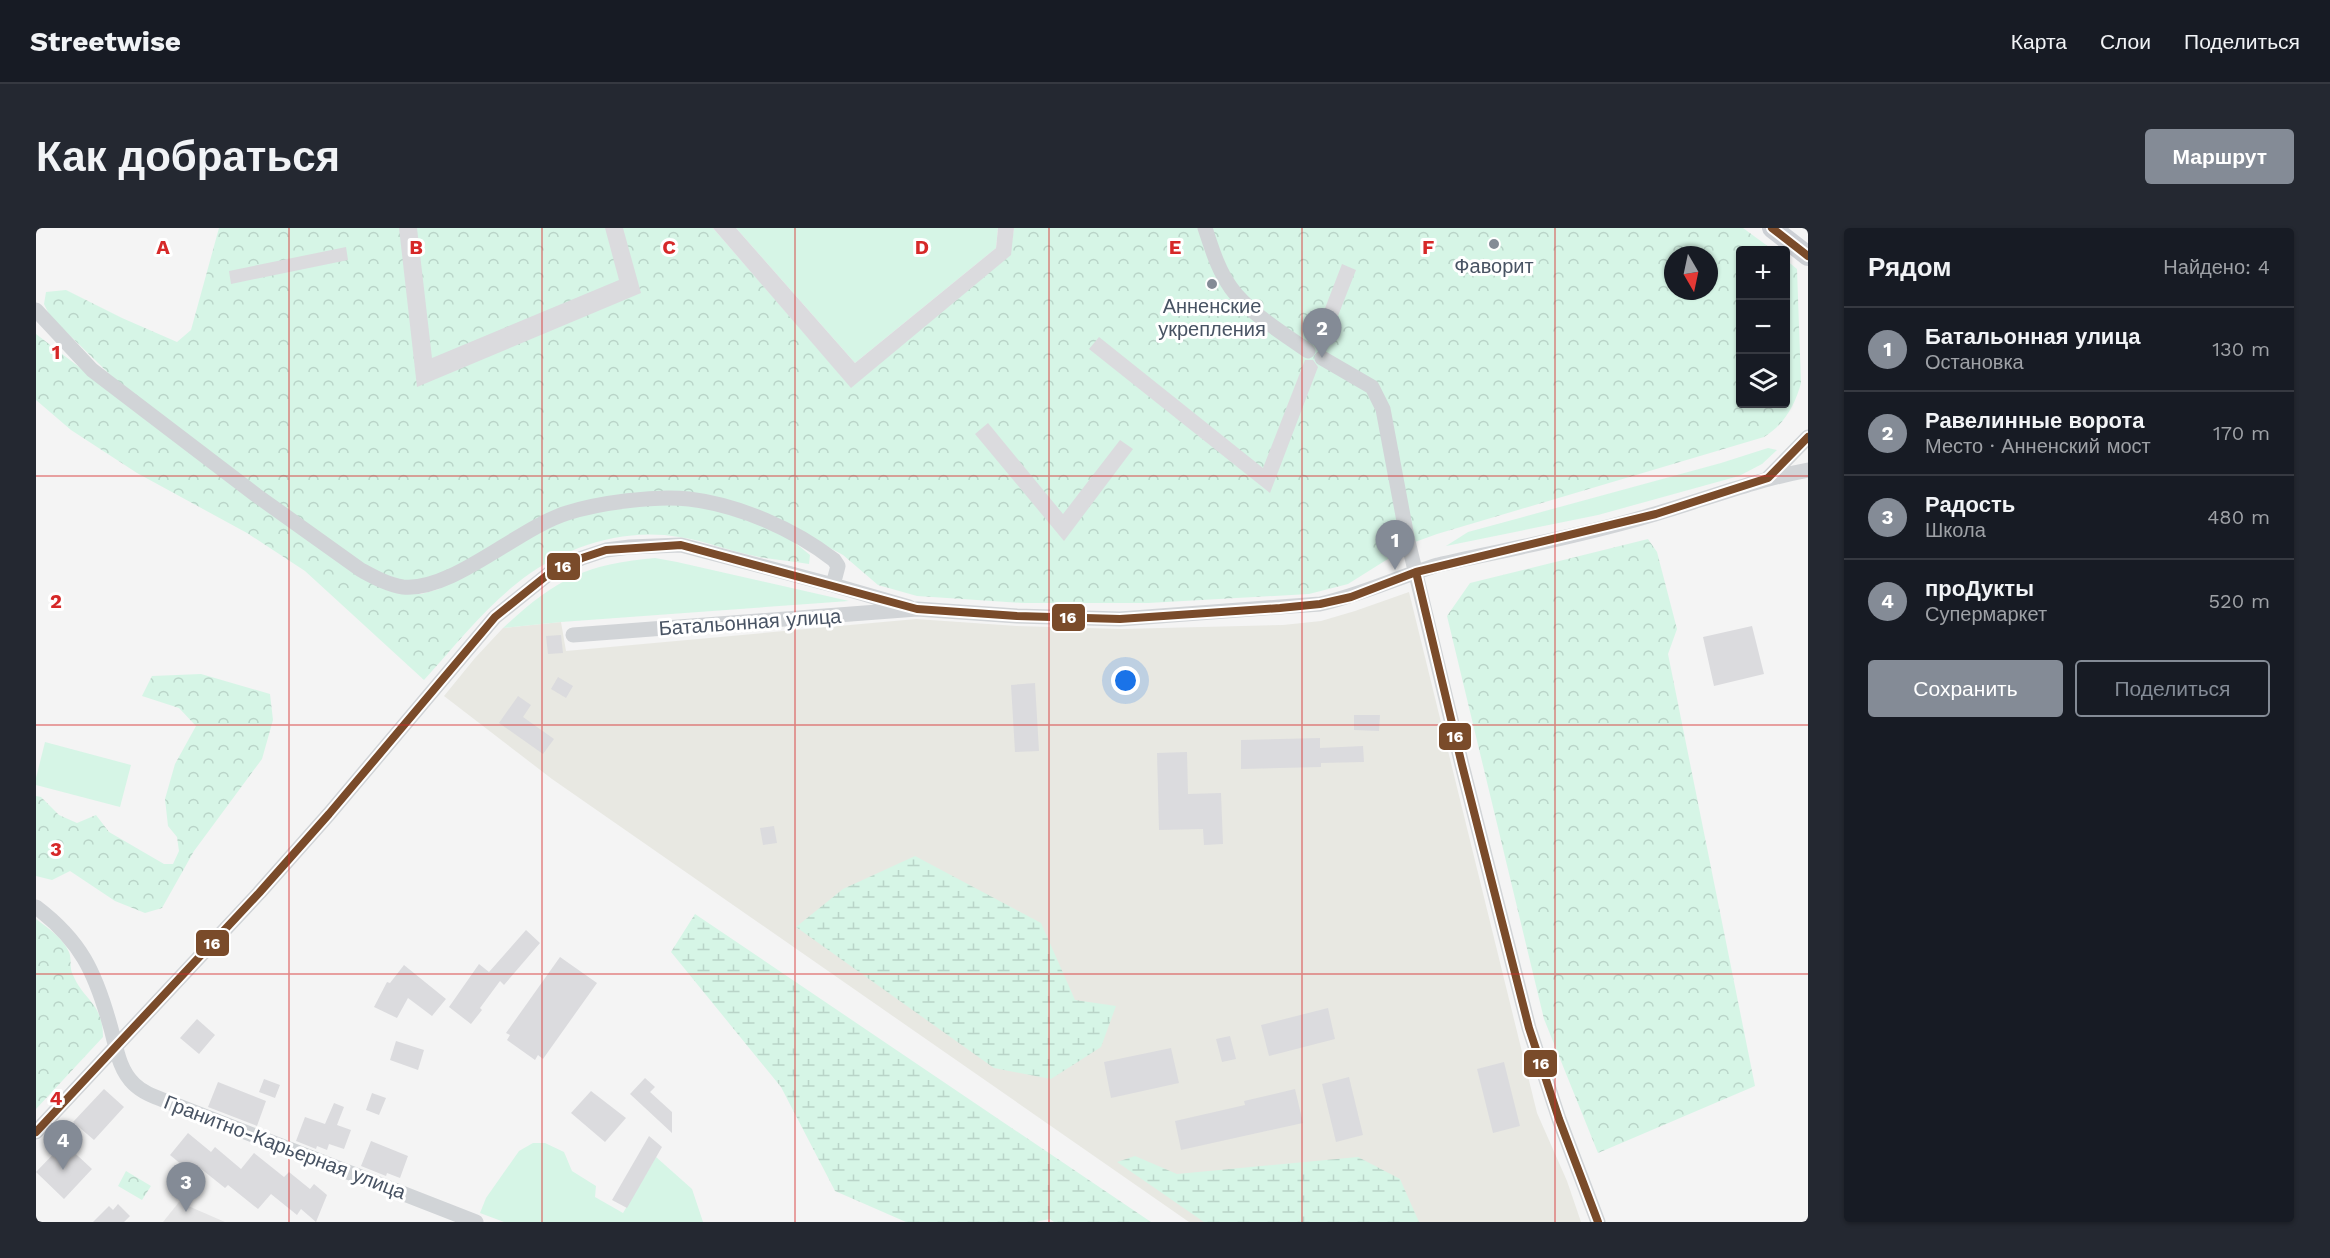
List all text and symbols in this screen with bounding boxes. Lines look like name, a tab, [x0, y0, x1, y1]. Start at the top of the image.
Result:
text: Streetwise	[30, 25, 181, 58]
text: Карта	[2011, 29, 2067, 54]
text: Слои	[2100, 29, 2151, 54]
text: Поделиться	[2184, 29, 2300, 54]
button: Маршрут	[2145, 129, 2294, 184]
text: Как добраться	[36, 132, 340, 181]
text: A	[156, 235, 170, 259]
text: B	[409, 235, 423, 259]
text: C	[662, 235, 676, 259]
text: D	[915, 235, 929, 259]
text: E	[1169, 235, 1181, 259]
text: F	[1422, 235, 1434, 259]
marker: Фаворит	[1487, 237, 1501, 251]
north arrow	[1664, 246, 1718, 300]
map controls	[1736, 246, 1790, 408]
button: +	[1736, 246, 1790, 300]
text: Рядом	[1868, 252, 1951, 282]
place label: Фаворит	[1454, 254, 1534, 278]
text: Найдено: 4	[2163, 255, 2270, 279]
marker: Анненские укрепления	[1205, 277, 1219, 291]
place label: Анненские укрепления	[1158, 294, 1266, 341]
button: −	[1736, 300, 1790, 354]
pin: 2	[1302, 308, 1342, 358]
text: Батальонная улица	[1925, 324, 2140, 349]
text: 1	[1883, 337, 1892, 361]
text: 130 m	[2212, 337, 2270, 361]
text: 1	[52, 340, 60, 364]
text: Остановка	[1925, 350, 2024, 374]
button: layers	[1736, 354, 1790, 408]
text: Равелинные ворота	[1925, 408, 2145, 433]
text: 2	[1882, 421, 1893, 445]
text: 170 m	[2213, 421, 2270, 445]
text: Место · Анненский мост	[1925, 434, 2151, 458]
text: Радость	[1925, 492, 2015, 517]
text: 3	[1882, 505, 1893, 529]
text: 480 m	[2207, 505, 2270, 529]
text: Школа	[1925, 518, 1986, 542]
pin: 1	[1376, 520, 1414, 570]
line badge: 16	[546, 552, 581, 581]
text: 16	[555, 557, 572, 576]
text: проДукты	[1925, 576, 2034, 601]
text: 2	[50, 589, 62, 613]
text: 4	[1881, 589, 1894, 613]
text: 520 m	[2208, 589, 2270, 613]
text: Супермаркет	[1925, 602, 2047, 626]
line badge: 16	[1051, 603, 1086, 632]
street label: Батальонная улица	[658, 604, 843, 640]
text: 16	[1060, 608, 1077, 627]
button: Сохранить	[1868, 660, 2063, 717]
button: Поделиться	[2075, 660, 2270, 717]
your location	[1111, 666, 1140, 695]
line badge: 16	[1438, 722, 1472, 751]
text: 16	[1447, 727, 1464, 746]
text: 3	[50, 837, 62, 861]
line badge: 16	[195, 929, 230, 957]
text: 16	[204, 934, 221, 953]
line badge: 16	[1523, 1049, 1558, 1078]
text: 16	[1533, 1054, 1550, 1073]
text: 4	[50, 1086, 63, 1110]
street label: Гранитно-Карьерная улица	[161, 1090, 410, 1205]
pin: 4	[44, 1120, 82, 1170]
pin: 3	[166, 1162, 206, 1212]

